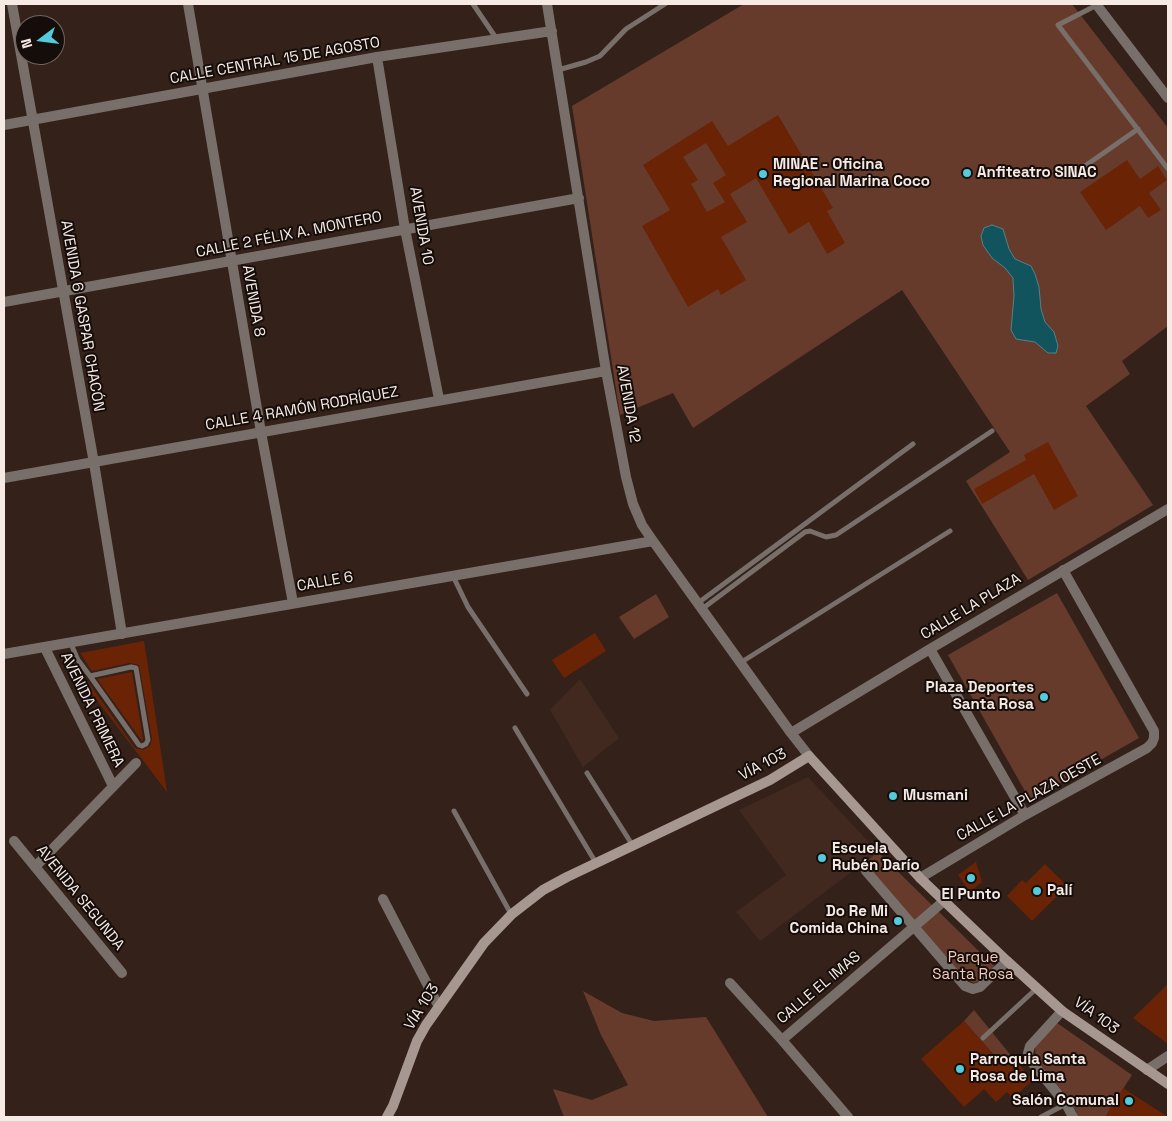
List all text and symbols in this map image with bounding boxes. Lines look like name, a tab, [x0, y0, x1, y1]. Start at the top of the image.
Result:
north arrow	[15, 15, 65, 65]
street label: CALLE CENTRAL 15 DE AGOSTO	[168, 34, 382, 88]
text: N	[17, 37, 36, 50]
place label: MINAE - Oficina Regional Marina Coco	[773, 156, 930, 191]
place label: Anfiteatro SINAC	[977, 164, 1097, 182]
marker: Anfiteatro SINAC	[961, 167, 973, 179]
marker: MINAE - Oficina Regional Marina Coco	[757, 168, 769, 180]
street label: AVENIDA 10	[405, 186, 437, 266]
street label: CALLE 2 FÉLIX A. MONTERO	[194, 208, 384, 262]
street label: AVENIDA 6 GASPAR CHACÓN	[56, 219, 108, 413]
street label: AVENIDA 8	[238, 264, 268, 338]
street label: AVENIDA 12	[612, 364, 644, 444]
street label: CALLE 4 RAMÓN RODRÍGUEZ	[204, 383, 400, 435]
street label: CALLE 6	[295, 568, 355, 596]
street label: CALLE LA PLAZA	[918, 570, 1024, 644]
street label: AVENIDA PRIMERA	[56, 650, 128, 770]
place label: Plaza Deportes Santa Rosa	[926, 679, 1034, 714]
marker: Plaza Deportes Santa Rosa	[1038, 691, 1050, 703]
street label: VÍA 103	[736, 745, 790, 785]
street label: CALLE LA PLAZA OESTE	[954, 751, 1104, 845]
place label: Musmani	[903, 787, 968, 805]
marker: Musmani	[887, 790, 899, 802]
place label: Escuela Rubén Darío	[832, 840, 920, 875]
street label: AVENIDA SEGUNDA	[32, 842, 128, 954]
marker: Escuela Rubén Darío	[816, 852, 828, 864]
marker: El Punto	[965, 872, 977, 884]
place label: Palí	[1047, 882, 1073, 900]
marker: Palí	[1031, 885, 1043, 897]
place label: El Punto	[941, 886, 1001, 904]
place label: Do Re Mi Comida China	[790, 903, 888, 938]
marker: Do Re Mi Comida China	[892, 915, 904, 927]
street label: CALLE EL IMAS	[774, 948, 864, 1028]
park label: Parque Santa Rosa	[932, 949, 1014, 984]
street label: VÍA 103	[401, 981, 443, 1033]
street label: VÍA 103	[1070, 994, 1122, 1038]
place label: Parroquia Santa Rosa de Lima	[970, 1051, 1086, 1086]
marker: Parroquia Santa Rosa de Lima	[954, 1063, 966, 1075]
place label: Salón Comunal	[1012, 1092, 1119, 1110]
marker: Salón Comunal	[1123, 1095, 1135, 1107]

